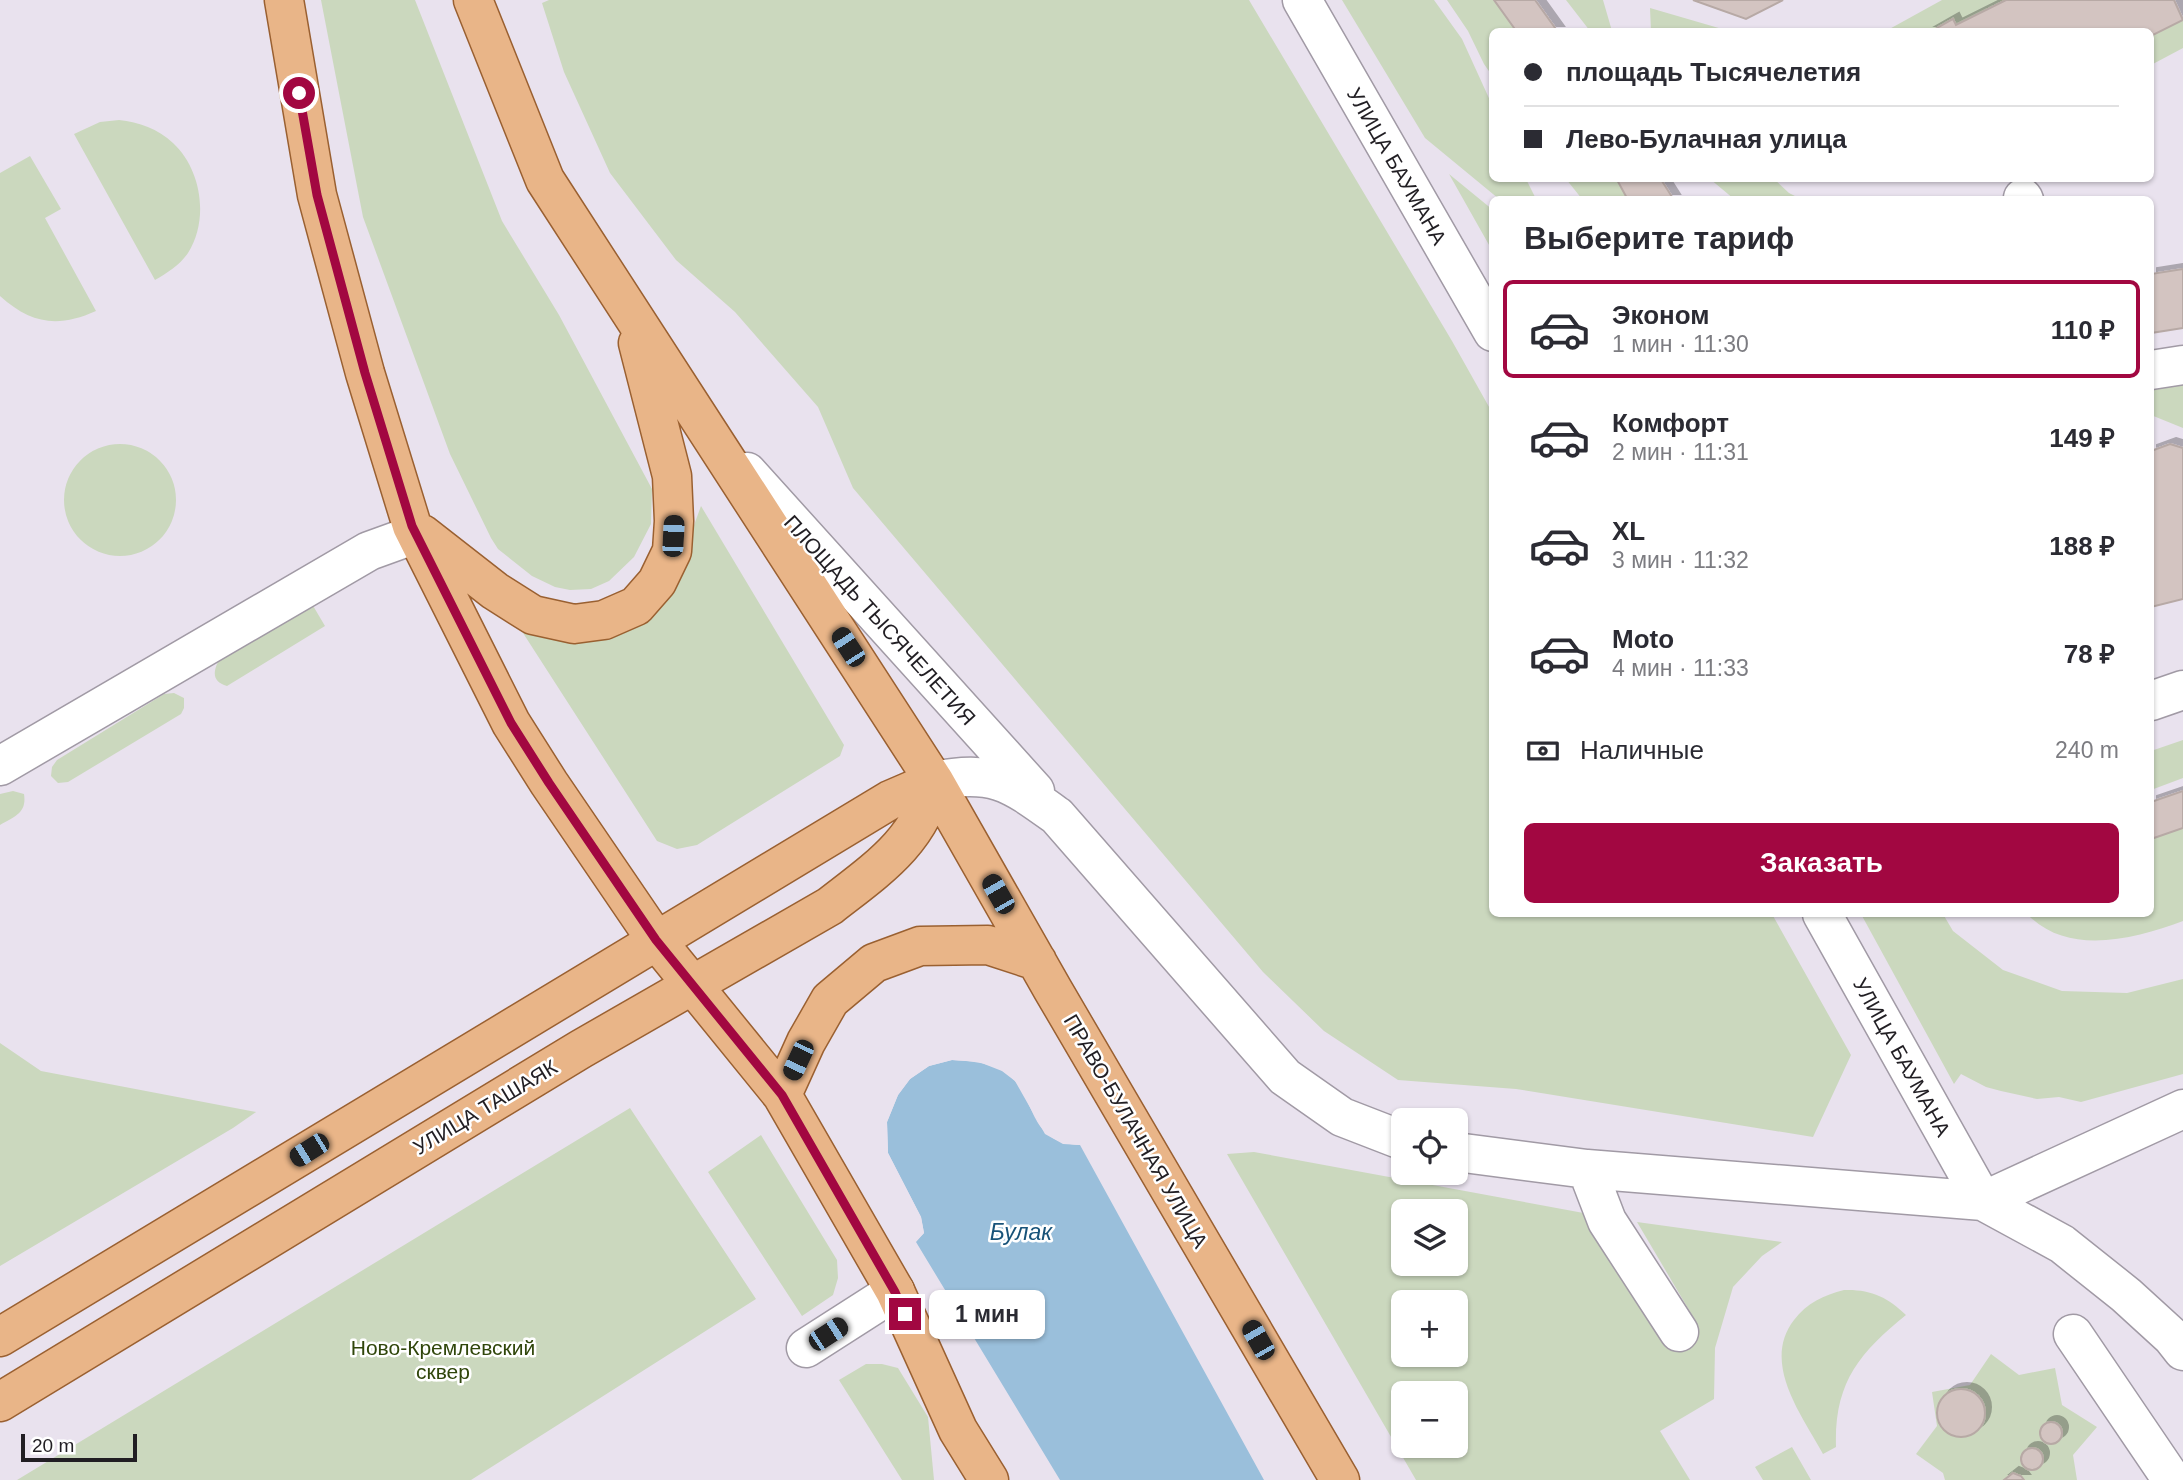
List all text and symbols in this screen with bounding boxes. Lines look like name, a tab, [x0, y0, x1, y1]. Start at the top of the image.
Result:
text: площадь Тысячелетия	[1566, 57, 1861, 87]
route start	[283, 77, 315, 109]
street label: УЛИЦА БАУМАНА	[1343, 83, 1451, 249]
text: Лево-Булачная улица	[1566, 124, 1847, 154]
text: Выберите тариф	[1524, 220, 1794, 256]
icon: car	[1528, 298, 1591, 361]
text: Эконом	[1612, 300, 1710, 330]
text: 110 ₽	[2051, 315, 2115, 345]
text: 1 мин · 11:30	[1612, 331, 1749, 357]
icon: car	[1528, 406, 1591, 469]
text: Комфорт	[1612, 408, 1729, 438]
text: 149 ₽	[2049, 423, 2115, 453]
text: 2 мин · 11:31	[1612, 439, 1749, 465]
street label: ПЛОЩАДЬ ТЫСЯЧЕЛЕТИЯ	[780, 510, 980, 730]
car	[662, 514, 685, 558]
icon: car	[1528, 514, 1591, 577]
text: XL	[1612, 516, 1645, 546]
text: 188 ₽	[2049, 531, 2115, 561]
text: 3 мин · 11:32	[1612, 547, 1749, 573]
icon: car	[1528, 622, 1591, 685]
car	[828, 624, 869, 670]
text: Moto	[1612, 624, 1674, 654]
text: 78 ₽	[2064, 639, 2115, 669]
text: 4 мин · 11:33	[1612, 655, 1749, 681]
icon: cash	[1524, 732, 1562, 770]
text: Наличные	[1580, 735, 1704, 765]
text: 240 m	[2055, 737, 2119, 763]
button: Заказать	[1524, 823, 2119, 903]
car	[979, 871, 1018, 917]
street label: УЛИЦА БАУМАНА	[1849, 974, 1955, 1140]
street label: ПРАВО-БУЛАЧНАЯ УЛИЦА	[1060, 1010, 1212, 1252]
car	[780, 1037, 817, 1083]
street label: УЛИЦА ТАШАЯК	[409, 1055, 562, 1159]
map controls	[1391, 1108, 1468, 1458]
button: locate	[1391, 1108, 1468, 1185]
car	[286, 1130, 333, 1170]
button: layers	[1391, 1199, 1468, 1276]
water label: Булак	[990, 1219, 1053, 1245]
callout: 1 мин	[930, 1290, 1045, 1338]
button: +	[1391, 1290, 1468, 1367]
route end	[889, 1298, 921, 1330]
text: 1 мин	[955, 1301, 1019, 1327]
car	[805, 1314, 852, 1354]
car	[1239, 1317, 1278, 1363]
park label: Ново-Кремлевский сквер	[351, 1336, 535, 1383]
button: −	[1391, 1381, 1468, 1458]
scale bar	[21, 1431, 136, 1463]
text: 20 m	[32, 1435, 74, 1456]

